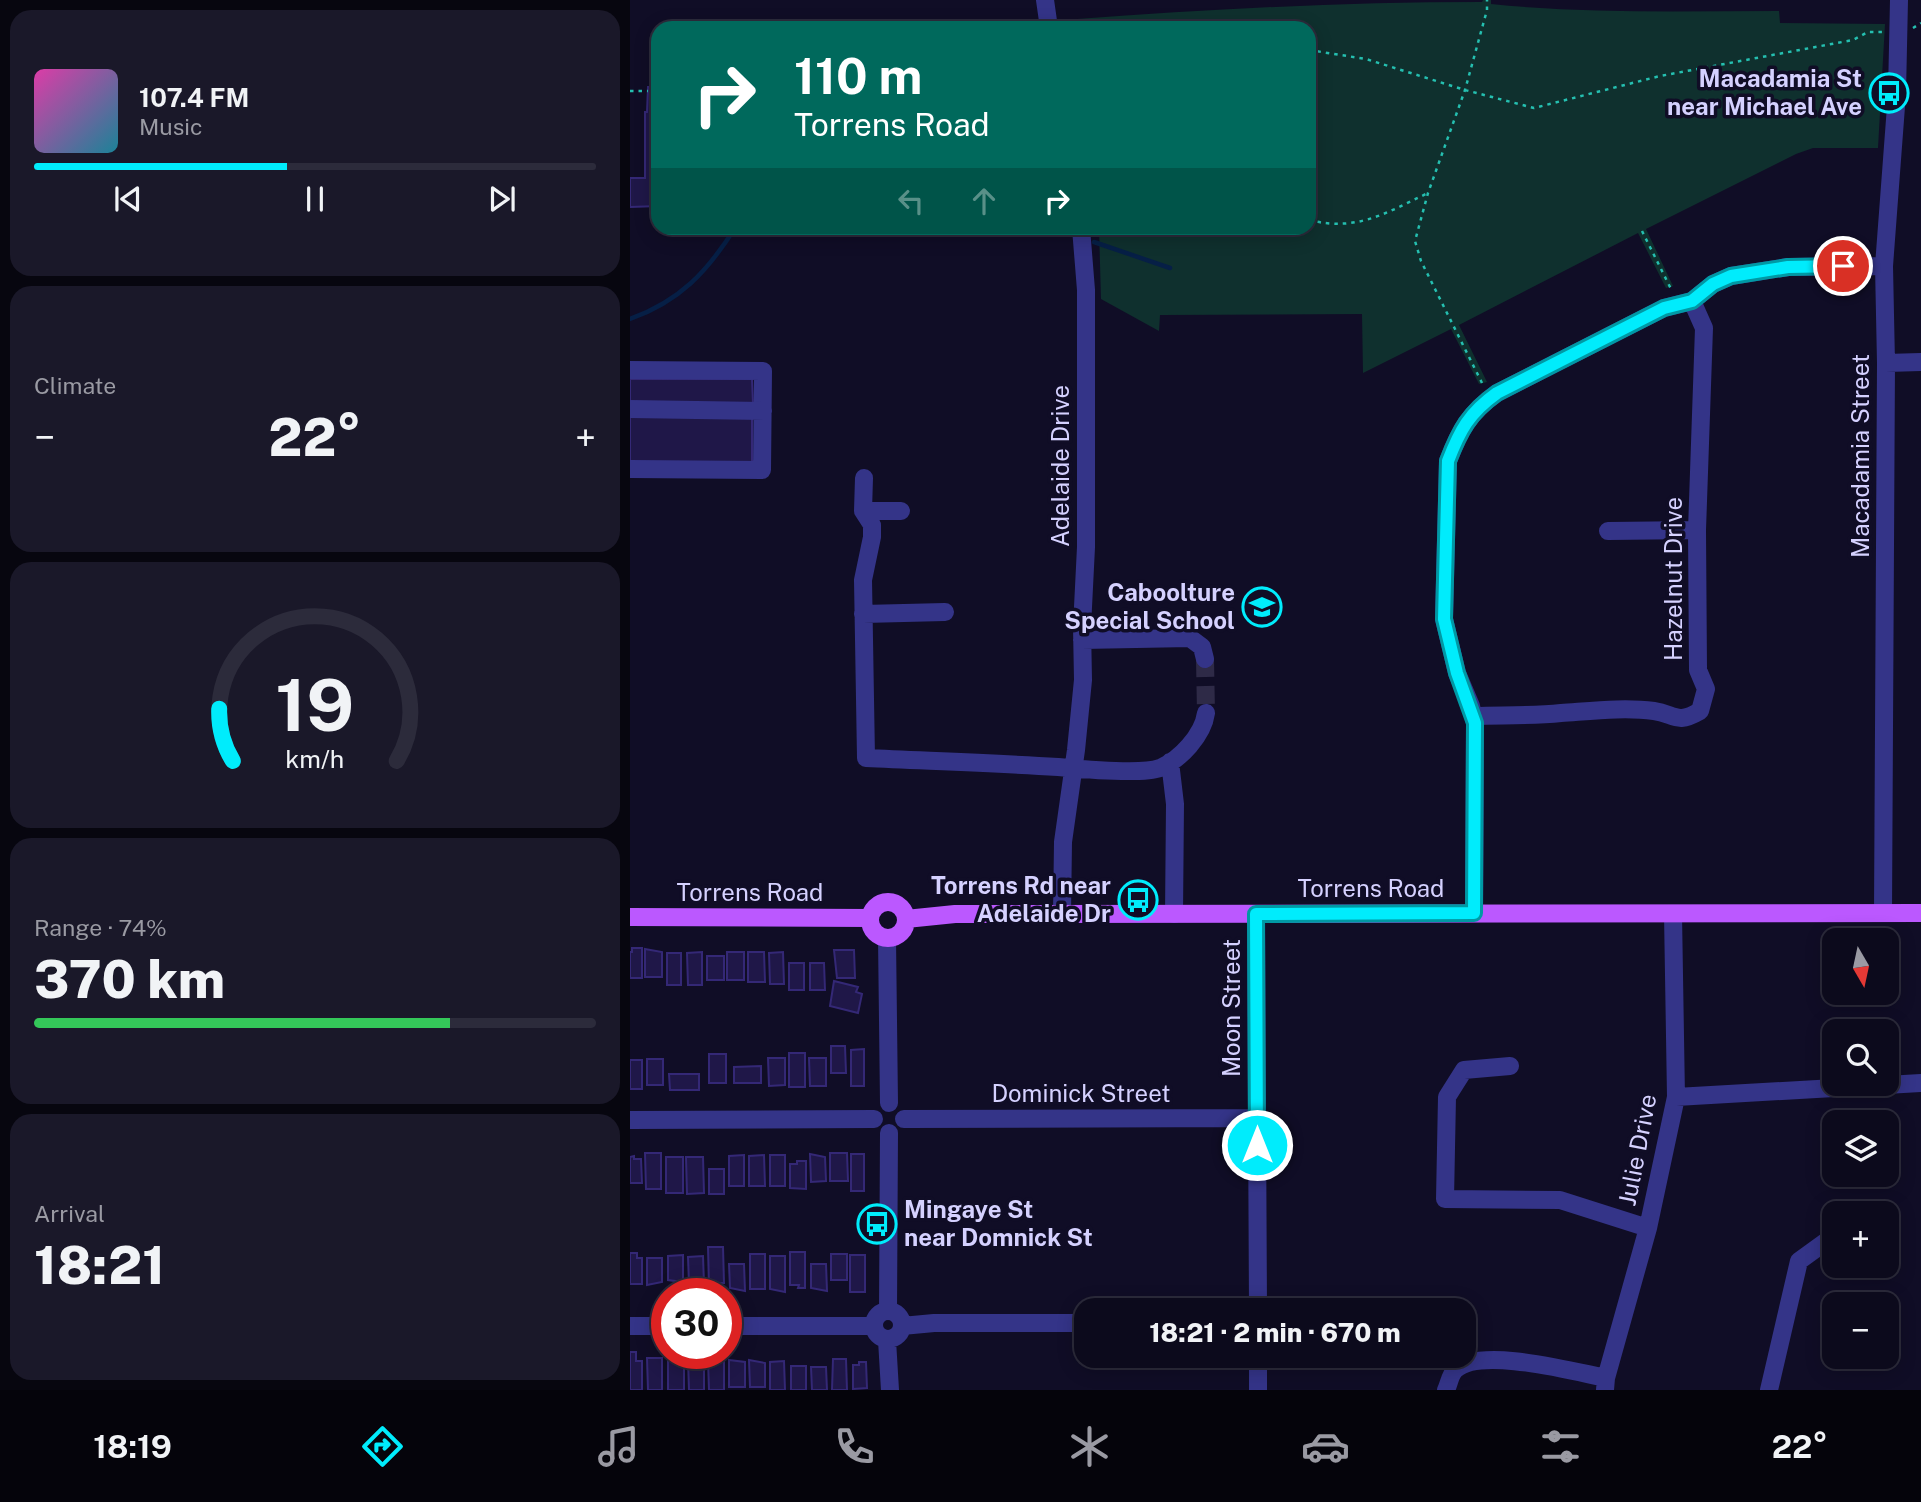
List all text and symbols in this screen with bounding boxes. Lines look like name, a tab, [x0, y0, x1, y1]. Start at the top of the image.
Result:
text: 110 m	[794, 47, 922, 105]
icon: right	[679, 49, 770, 140]
place label: Macadamia St near Michael Ave	[1667, 64, 1862, 120]
bus stop icon: Macadamia St near Michael Ave	[1868, 72, 1910, 114]
text: 107.4 FM	[139, 82, 249, 113]
text: Torrens Road	[794, 106, 990, 143]
text: Music	[139, 113, 203, 140]
icon: previous	[109, 180, 147, 218]
icon: pause	[296, 180, 334, 218]
icon: next	[483, 180, 521, 218]
icon: left	[892, 182, 930, 220]
icon: ahead	[965, 182, 1003, 220]
icon: right	[1038, 182, 1076, 220]
pin	[1813, 236, 1873, 296]
icon: arrive	[1824, 247, 1862, 285]
street label: Macadamia Street	[1846, 354, 1874, 558]
text: Climate	[34, 372, 116, 399]
street label: Adelaide Drive	[1046, 385, 1074, 547]
text: 22°	[269, 407, 361, 468]
text: −	[34, 415, 55, 460]
text: +	[575, 415, 596, 460]
street label: Hazelnut Drive	[1659, 497, 1687, 661]
place label: Caboolture Special School	[1064, 578, 1235, 634]
school or university icon: Caboolture Special School	[1241, 586, 1283, 628]
text: 19	[275, 662, 355, 747]
text: km/h	[286, 744, 344, 774]
place label: Torrens Rd near Adelaide Dr	[931, 871, 1111, 927]
street label: Torrens Road	[1298, 874, 1444, 902]
street label: Torrens Road	[677, 878, 823, 906]
bus stop icon: Torrens Rd near Adelaide Dr	[1117, 879, 1159, 921]
text: Range · 74%	[34, 914, 167, 941]
north arrow	[1822, 928, 1899, 1004]
map controls	[1822, 928, 1899, 1369]
street label: Moon Street	[1217, 939, 1245, 1077]
text: 370 km	[34, 949, 225, 1010]
button: search	[1822, 1019, 1899, 1096]
street label: Dominick Street	[991, 1079, 1171, 1107]
street label: Julie Drive	[1612, 1092, 1662, 1208]
position arrow	[1220, 1108, 1294, 1182]
button: layers	[1822, 1110, 1899, 1187]
place label: Mingaye St near Domnick St	[904, 1195, 1093, 1251]
text: Arrival	[34, 1200, 105, 1227]
button: +	[1822, 1201, 1899, 1278]
bus stop icon: Mingaye St near Domnick St	[856, 1203, 898, 1245]
text: 18:21	[34, 1235, 165, 1296]
speed limit sign: 30	[651, 1278, 742, 1369]
button: −	[1822, 1292, 1899, 1369]
text: 18:21 · 2 min · 670 m	[1149, 1317, 1401, 1348]
icon: directions	[358, 1422, 407, 1471]
icon: music	[594, 1422, 643, 1471]
icon: phone	[830, 1422, 879, 1471]
icon: climate	[1065, 1422, 1114, 1471]
icon: car	[1301, 1422, 1350, 1471]
icon: filters	[1536, 1422, 1585, 1471]
text: 18:19	[93, 1428, 172, 1465]
text: 22°	[1772, 1428, 1828, 1465]

